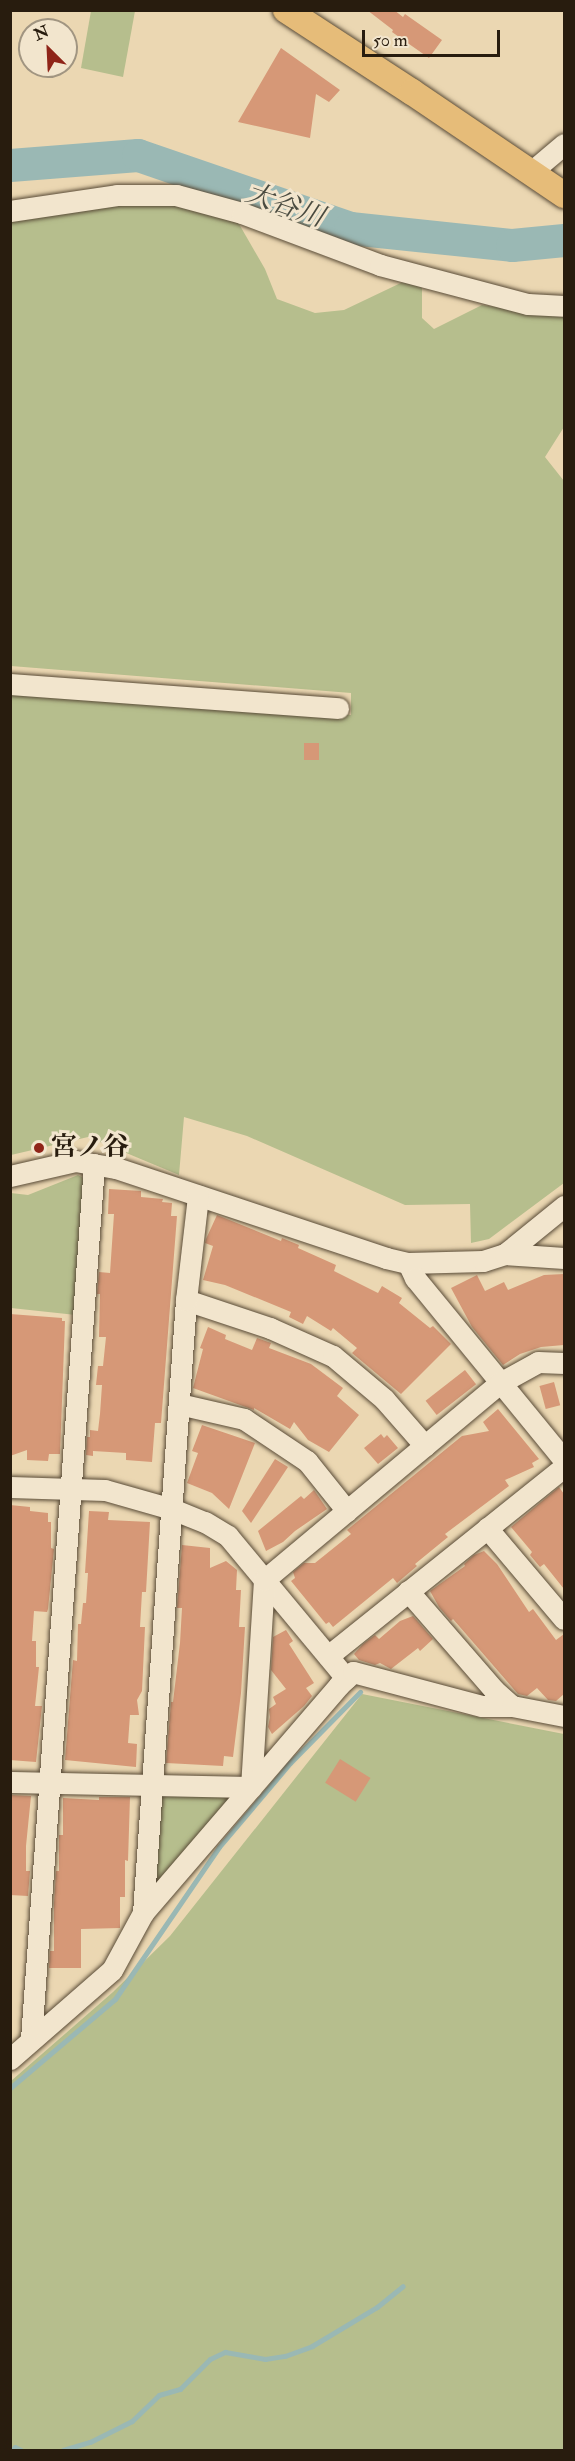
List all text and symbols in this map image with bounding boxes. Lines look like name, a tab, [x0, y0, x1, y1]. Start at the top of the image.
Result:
north arrow	[18, 18, 78, 78]
scale bar	[365, 18, 503, 56]
text: N	[31, 21, 52, 45]
text: 50 m	[373, 29, 408, 52]
water label: 大谷川	[241, 176, 329, 234]
place label: 宮ノ谷	[51, 1132, 129, 1164]
marker: 宮ノ谷	[32, 1141, 46, 1155]

